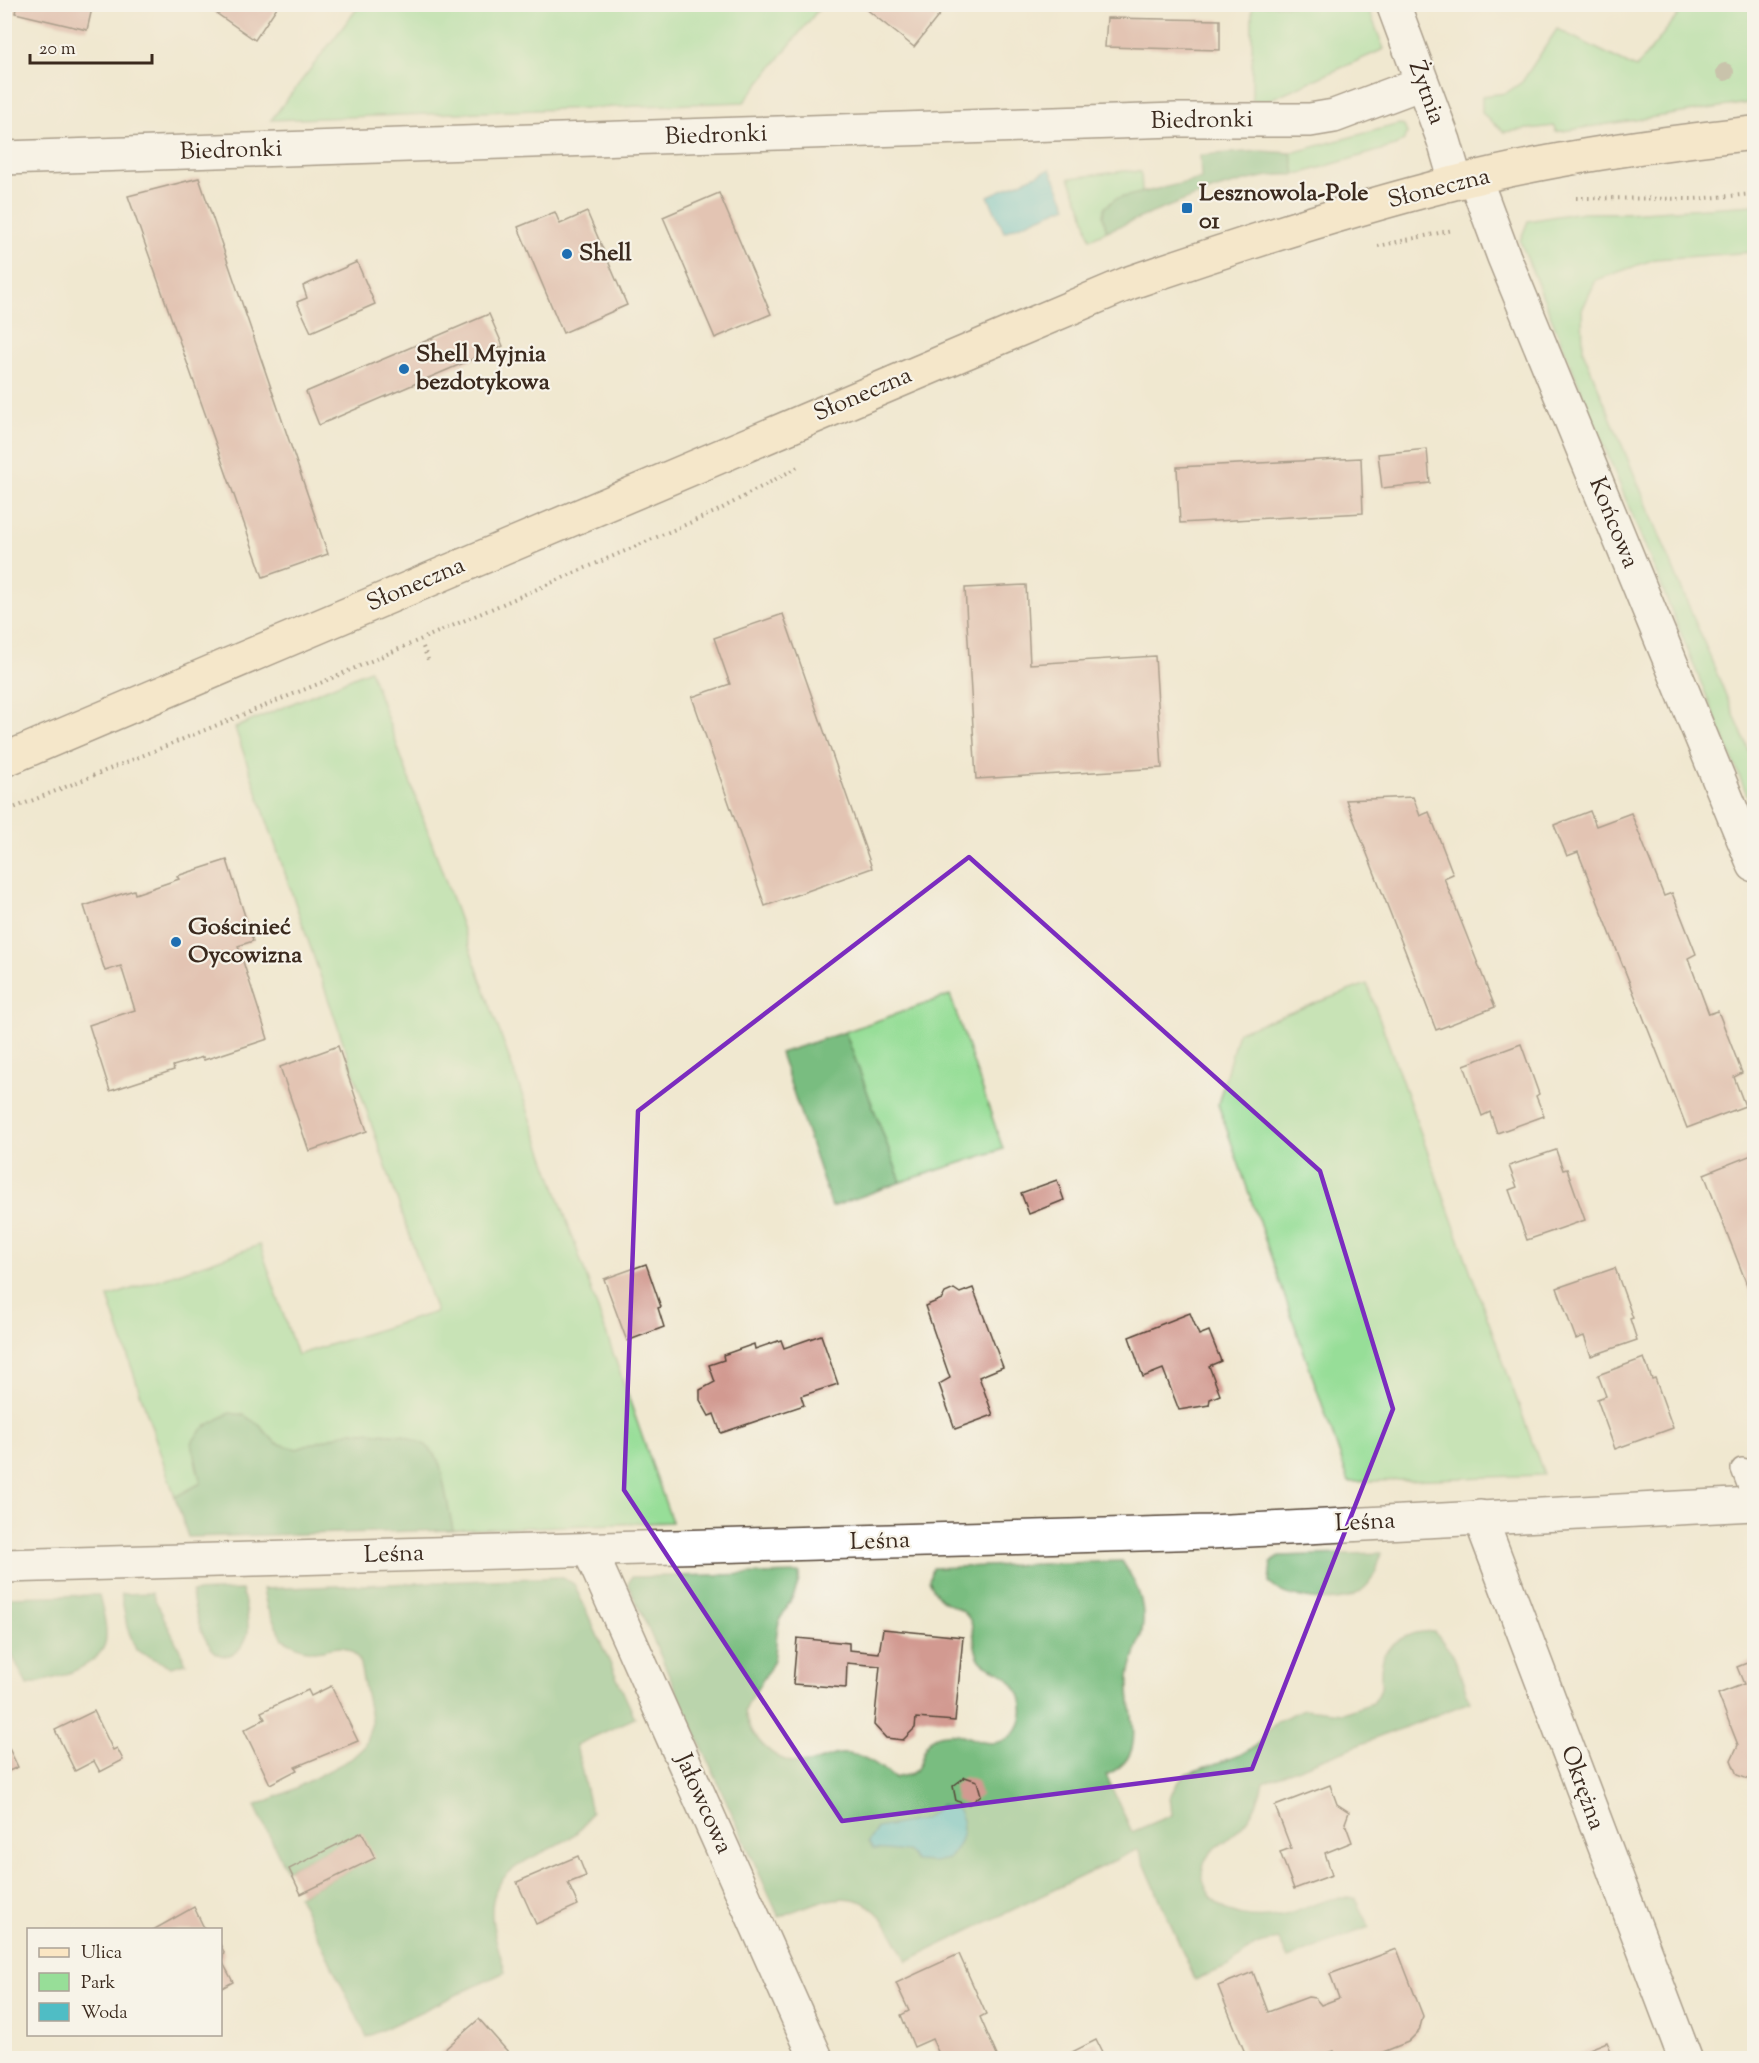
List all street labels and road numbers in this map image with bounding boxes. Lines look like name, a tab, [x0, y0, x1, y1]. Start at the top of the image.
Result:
street label: Żytnia	[1399, 56, 1453, 130]
street label: Biedronki	[1150, 103, 1254, 139]
street label: Biedronki	[664, 117, 768, 155]
street label: Biedronki	[179, 132, 283, 170]
street label: Słoneczna	[1384, 160, 1494, 218]
street label: Słoneczna	[808, 359, 918, 431]
street label: Końcowa	[1579, 472, 1647, 574]
street label: Słoneczna	[361, 549, 471, 621]
street label: Leśna	[1334, 1504, 1396, 1542]
street label: Leśna	[849, 1524, 911, 1560]
street label: Leśna	[363, 1537, 425, 1573]
street label: Okrężna	[1551, 1741, 1613, 1835]
street label: Jałowcowa	[665, 1747, 740, 1860]

